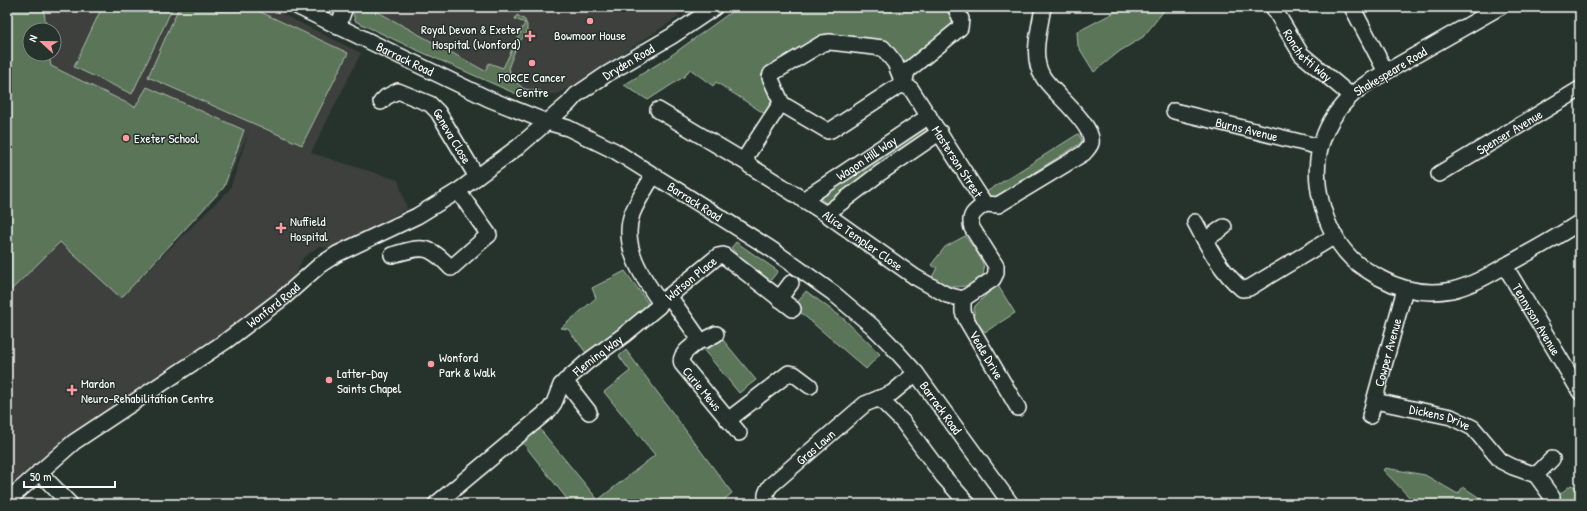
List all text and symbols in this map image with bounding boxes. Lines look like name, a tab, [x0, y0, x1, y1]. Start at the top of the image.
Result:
marker: Bowmoor House	[585, 16, 595, 26]
place label: Royal Devon & Exeter Hospital (Wonford)	[421, 20, 521, 53]
north arrow	[22, 22, 62, 62]
street label: Ronchetti Way	[1279, 25, 1337, 86]
place label: Bowmoor House	[554, 26, 626, 44]
marker: Royal Devon & Exeter Hospital (Wonford)	[524, 30, 536, 42]
text: N	[25, 33, 40, 44]
street label: Barrack Road	[374, 37, 437, 80]
street label: Dryden Road	[599, 39, 657, 84]
street label: Shakespeare Road	[1350, 42, 1430, 100]
marker: FORCE Cancer Centre	[527, 58, 537, 68]
place label: FORCE Cancer Centre	[497, 68, 566, 101]
street label: Geneva Close	[429, 103, 476, 167]
street label: Spenser Avenue	[1473, 105, 1546, 158]
street label: Burns Avenue	[1214, 113, 1280, 145]
street label: Masterson Street	[928, 122, 988, 201]
place label: Exeter School	[134, 129, 199, 147]
street label: Wagon Hill Way	[832, 131, 900, 185]
marker: Exeter School	[121, 133, 131, 143]
street label: Barrack Road	[664, 177, 726, 225]
street label: Alice Templer Close	[819, 206, 907, 275]
place label: Nuffield Hospital	[290, 212, 328, 245]
marker: Nuffield Hospital	[275, 222, 287, 234]
street label: Watson Place	[661, 252, 720, 305]
street label: Wonford Road	[242, 278, 304, 332]
street label: Tennyson Avenue	[1508, 280, 1565, 359]
street label: Cowper Avenue	[1370, 316, 1406, 389]
street label: Veale Drive	[965, 327, 1008, 383]
street label: Fleming Way	[568, 330, 626, 381]
place label: Wonford Park & Walk	[439, 348, 496, 381]
marker: Wonford Park & Walk	[426, 359, 436, 369]
street label: Curie Mews	[679, 363, 726, 415]
place label: Latter-Day Saints Chapel	[337, 364, 402, 397]
place label: Mardon Neuro-Rehabilitation Centre	[81, 374, 214, 407]
marker: Latter-Day Saints Chapel	[324, 375, 334, 385]
street label: Barrack Road	[916, 377, 966, 438]
marker: Mardon Neuro-Rehabilitation Centre	[66, 384, 78, 396]
street label: Dickens Drive	[1408, 399, 1474, 434]
street label: Gras Lawn	[792, 425, 839, 469]
scale bar	[24, 463, 115, 489]
text: 50 m	[30, 468, 51, 485]

